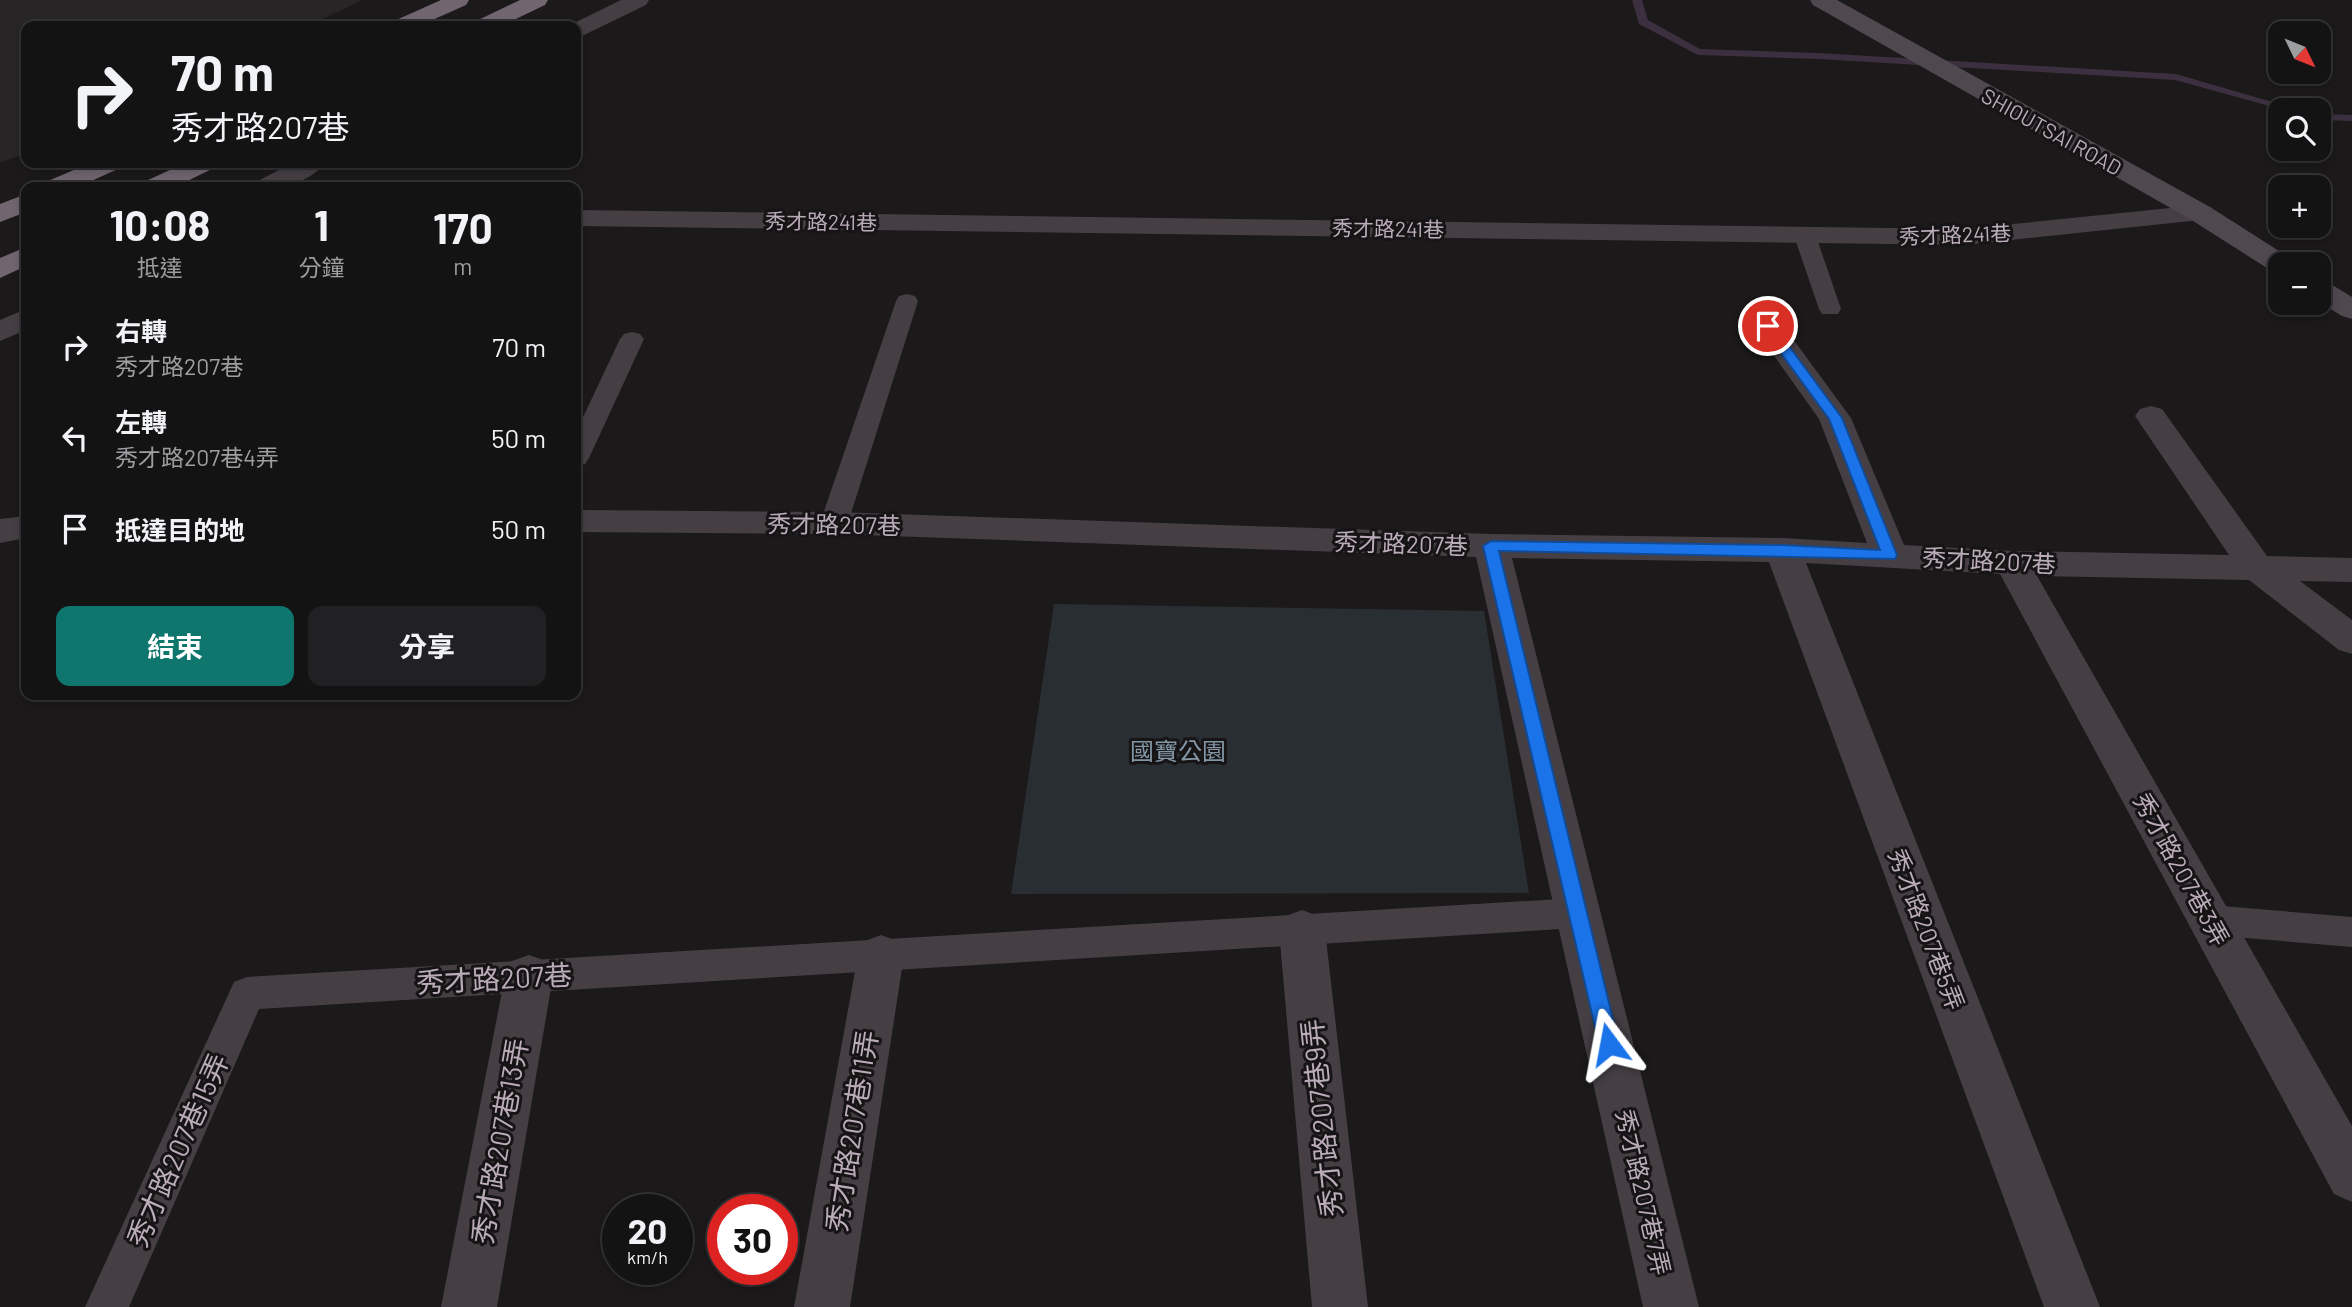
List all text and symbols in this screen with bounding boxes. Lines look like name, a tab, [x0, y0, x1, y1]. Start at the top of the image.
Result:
north arrow	[2268, 21, 2331, 84]
map controls	[2268, 21, 2331, 315]
text: 70 m	[171, 42, 274, 101]
icon: right	[56, 49, 147, 140]
street label: SHIOUTSAI ROAD	[1978, 82, 2126, 180]
button: search	[2268, 98, 2331, 161]
text: 秀才路207巷	[171, 107, 349, 145]
button: +	[2268, 175, 2331, 238]
text: 10:08	[109, 199, 210, 249]
text: 1	[314, 199, 329, 249]
text: 170	[433, 202, 493, 252]
street label: 秀才路241巷	[765, 208, 877, 234]
street label: 秀才路241巷	[1332, 215, 1444, 241]
street label: 秀才路241巷	[1898, 220, 2012, 248]
text: m	[453, 252, 472, 280]
button: −	[2268, 252, 2331, 315]
text: 抵達	[137, 253, 183, 281]
text: 分鐘	[299, 253, 345, 281]
pin	[1738, 296, 1798, 356]
icon: arrive	[1749, 307, 1787, 345]
text: 右轉	[115, 315, 167, 346]
icon: right	[56, 328, 94, 366]
text: 70 m	[492, 331, 546, 362]
text: 秀才路207巷	[115, 352, 243, 380]
text: 左轉	[115, 406, 167, 437]
icon: left	[56, 419, 94, 457]
text: 50 m	[491, 422, 546, 453]
text: 秀才路207巷4弄	[115, 443, 279, 471]
street label: 秀才路207巷	[767, 508, 901, 540]
icon: arrive	[56, 510, 94, 548]
text: 50 m	[491, 513, 546, 544]
text: 抵達目的地	[115, 514, 245, 545]
street label: 秀才路207巷	[1334, 526, 1468, 560]
street label: 秀才路207巷	[1921, 542, 2057, 578]
button: 結束	[56, 606, 294, 686]
button: 分享	[308, 606, 546, 686]
park label: 國寶公園	[1130, 736, 1226, 765]
street label: 秀才路207巷3弄	[2128, 788, 2236, 950]
street label: 秀才路207巷5弄	[1883, 844, 1971, 1014]
street label: 秀才路207巷	[415, 957, 573, 999]
position arrow	[1572, 1007, 1646, 1081]
street label: 秀才路207巷9弄	[1294, 1017, 1348, 1219]
street label: 秀才路207巷11弄	[818, 1028, 884, 1234]
street label: 秀才路207巷13弄	[464, 1035, 534, 1247]
street label: 秀才路207巷15弄	[119, 1048, 235, 1252]
street label: 秀才路207巷7弄	[1611, 1106, 1677, 1278]
speed limit sign: 30	[707, 1194, 798, 1285]
text: 20	[628, 1209, 667, 1251]
text: km/h	[627, 1246, 668, 1268]

